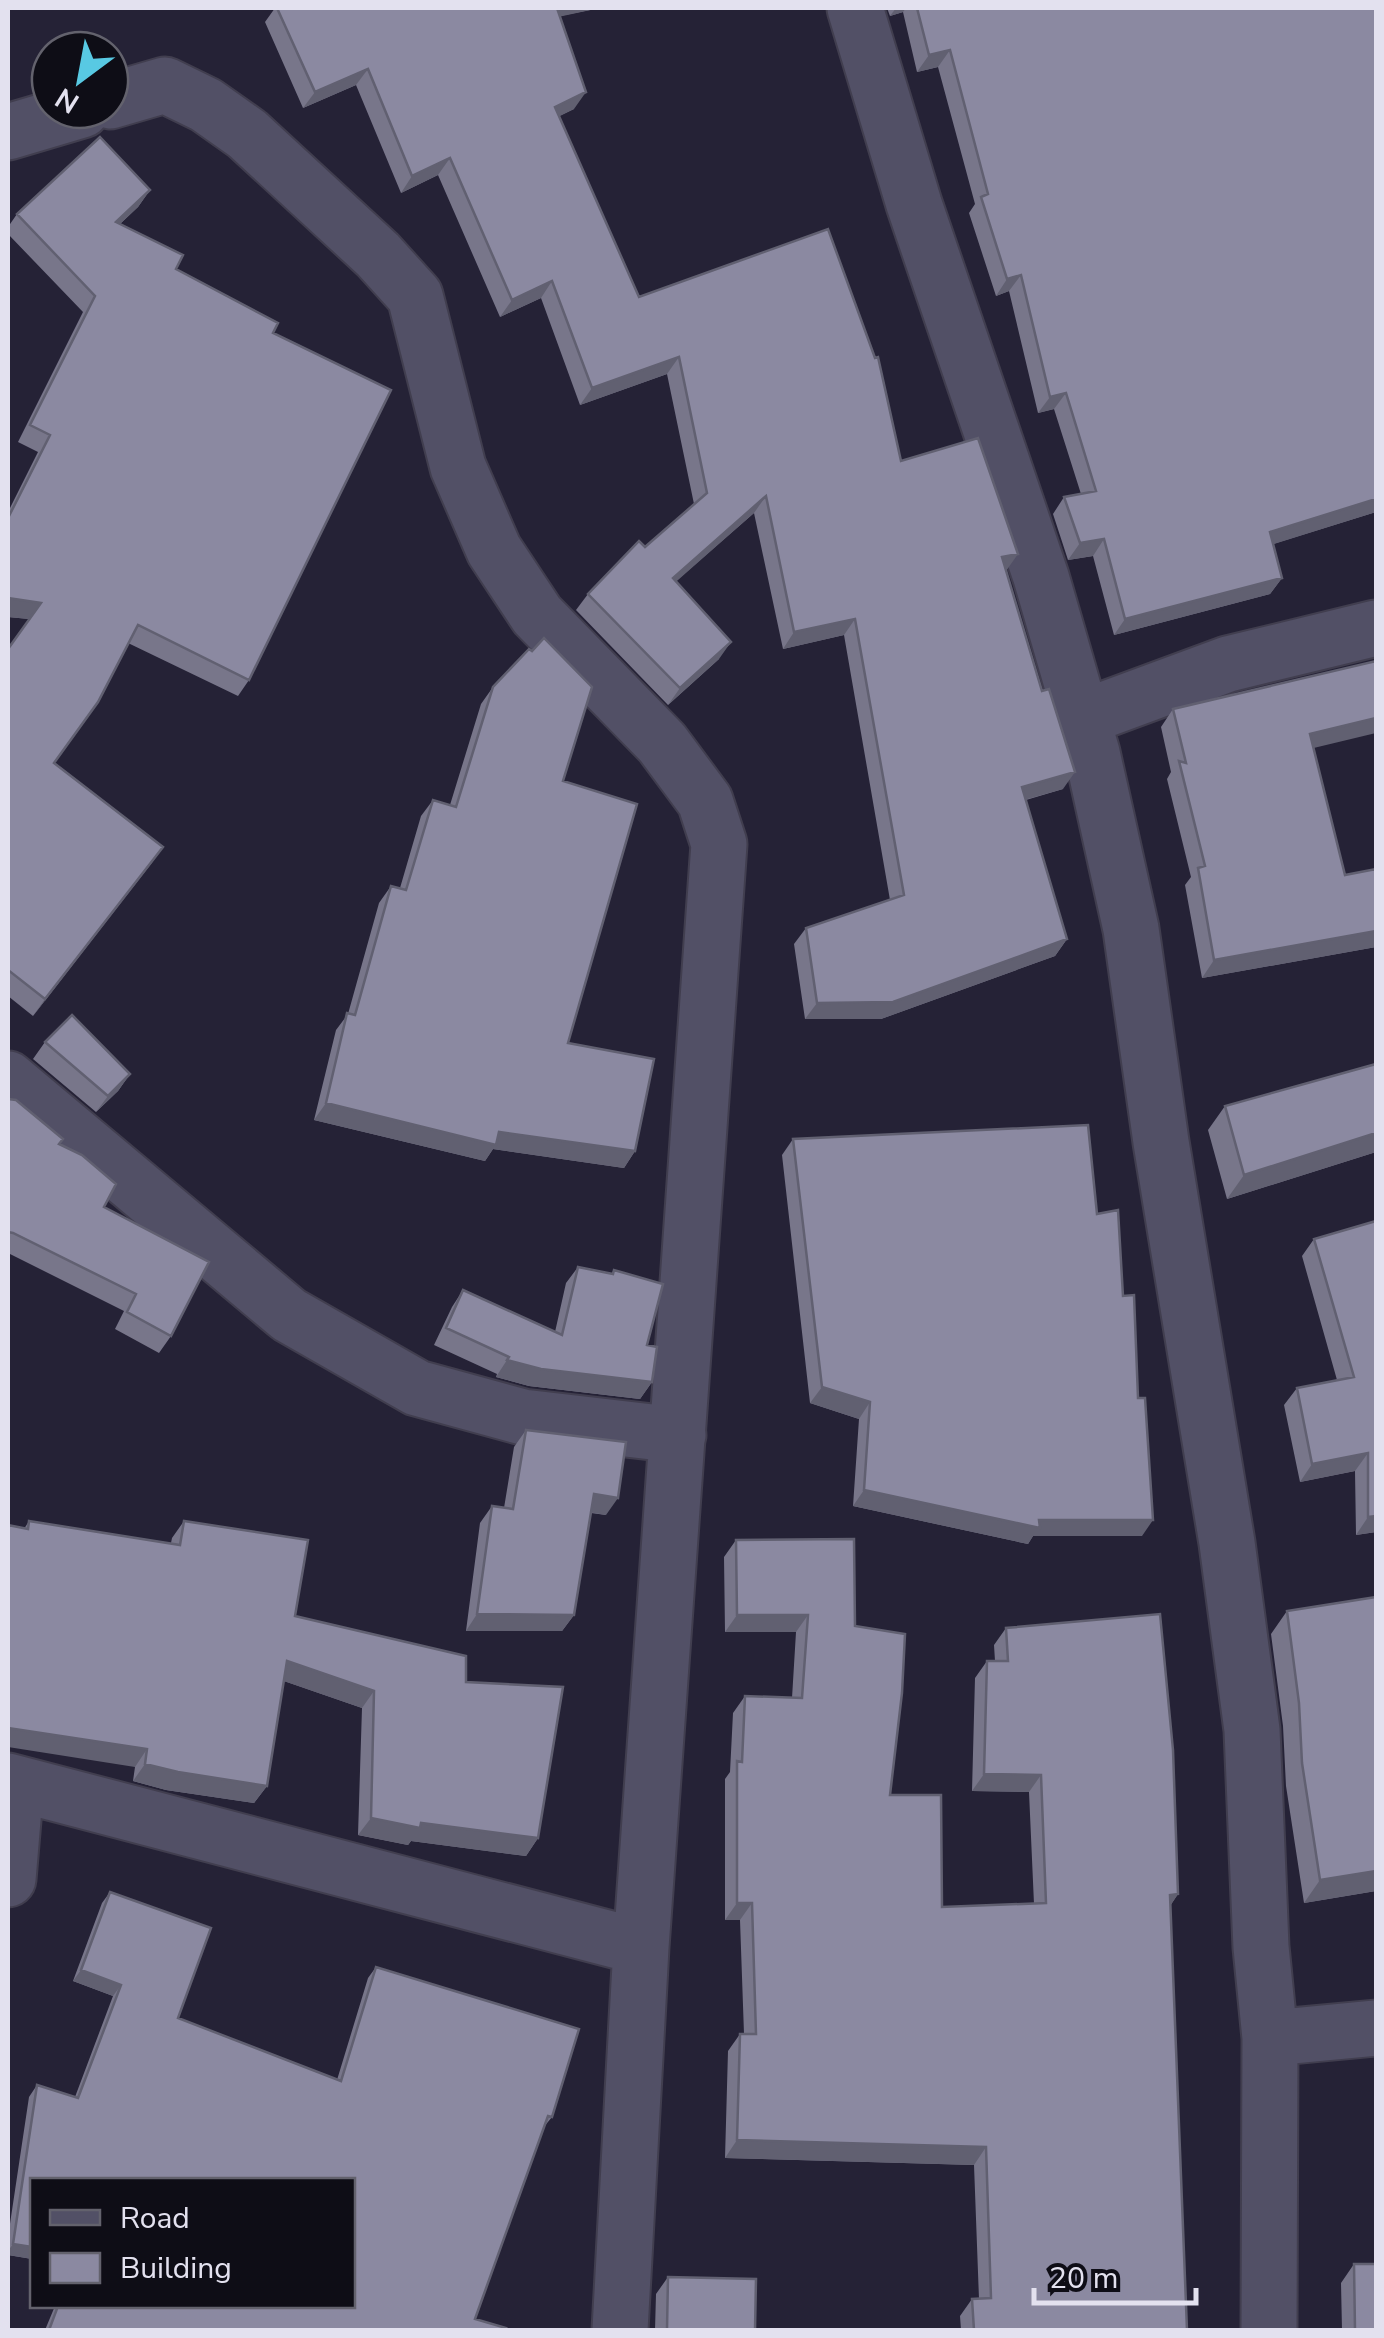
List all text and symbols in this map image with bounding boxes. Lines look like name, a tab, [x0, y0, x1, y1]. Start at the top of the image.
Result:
north arrow	[30, 30, 130, 130]
text: N	[48, 79, 86, 122]
legend	[30, 2178, 355, 2308]
text: Road	[120, 2198, 190, 2239]
scale bar	[1034, 2243, 1196, 2305]
text: Building	[120, 2248, 232, 2289]
text: 20 m	[1049, 2258, 1118, 2299]

